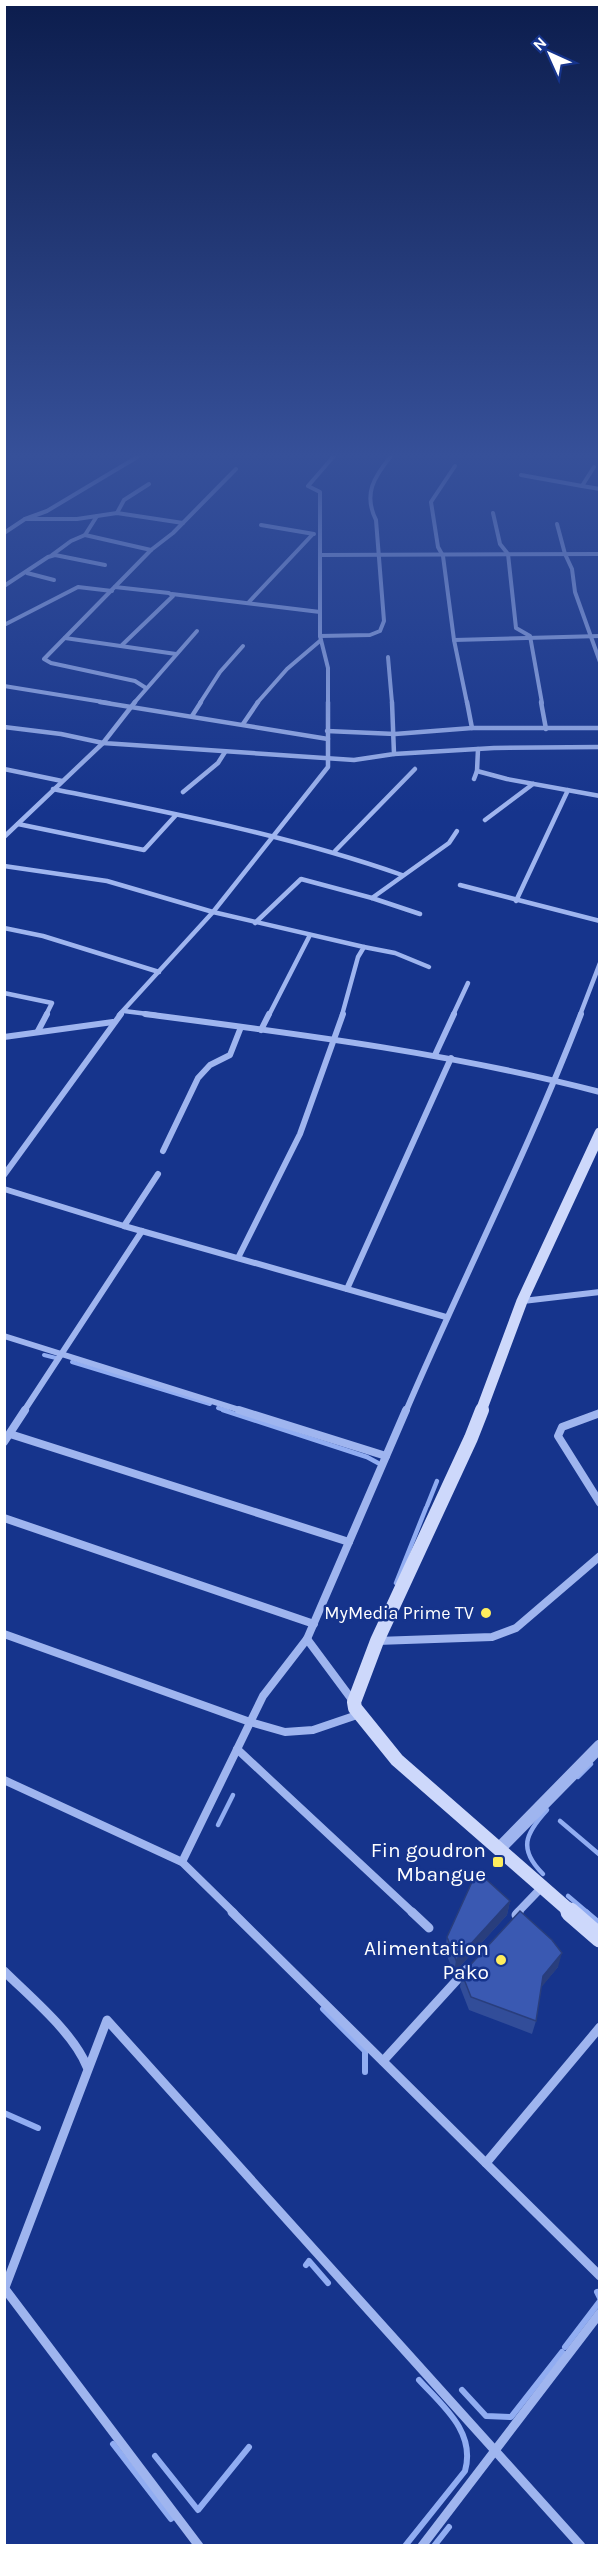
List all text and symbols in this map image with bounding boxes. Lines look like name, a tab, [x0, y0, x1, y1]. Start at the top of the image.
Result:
north arrow	[520, 24, 580, 84]
text: N	[529, 33, 551, 55]
place label: MyMedia Prime TV	[324, 1602, 474, 1624]
marker: MyMedia Prime TV	[479, 1606, 493, 1620]
place label: Fin goudron Mbangue	[371, 1838, 486, 1886]
marker: Fin goudron Mbangue	[491, 1855, 505, 1869]
place label: Alimentation Pako	[364, 1936, 489, 1984]
marker: Alimentation Pako	[494, 1953, 508, 1967]

